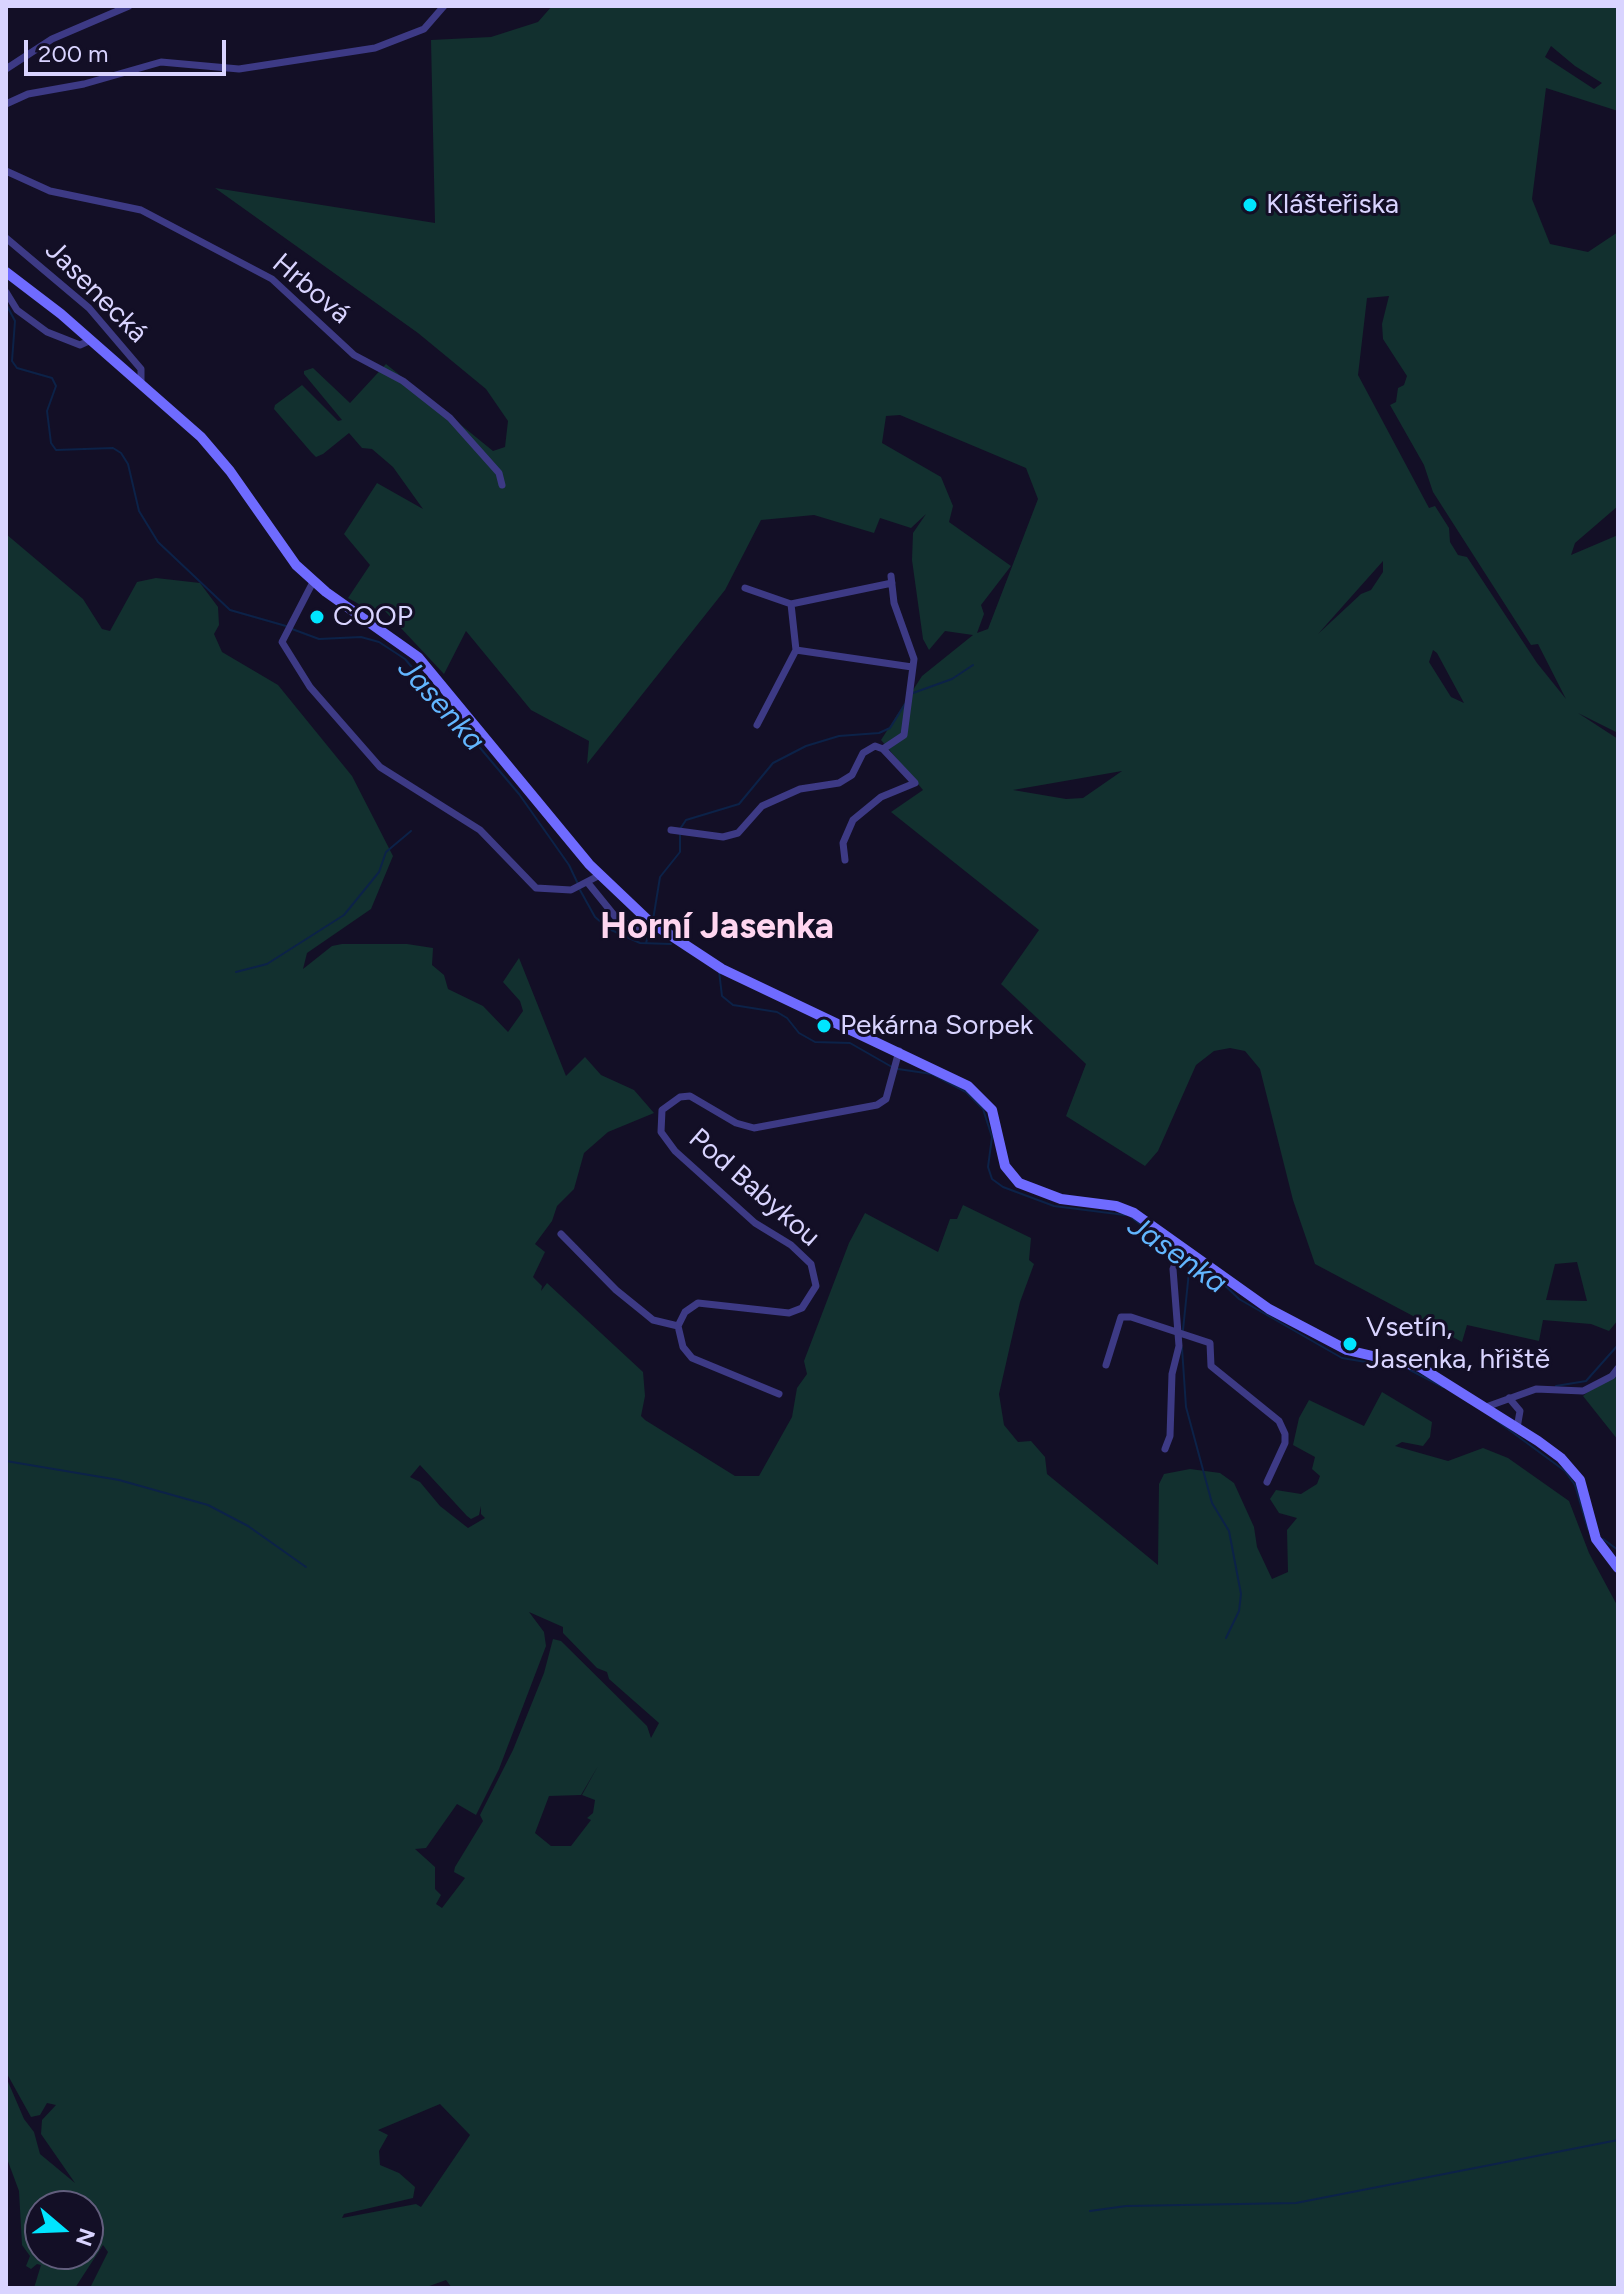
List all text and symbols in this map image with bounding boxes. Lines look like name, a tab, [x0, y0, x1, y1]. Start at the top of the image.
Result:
scale bar	[28, 24, 230, 74]
text: 200 m	[38, 39, 109, 68]
place label: Klášteřiska	[1266, 188, 1399, 222]
marker: Klášteřiska	[1241, 196, 1259, 214]
street label: Jasenecká	[38, 234, 154, 350]
street label: Hrbová	[265, 247, 357, 331]
place label: COOP	[333, 600, 413, 634]
marker: COOP	[308, 608, 326, 626]
water label: Jasenka	[390, 651, 492, 759]
district label: Horní Jasenka	[600, 905, 834, 949]
place label: Pekárna Sorpek	[840, 1009, 1033, 1043]
marker: Pekárna Sorpek	[815, 1017, 833, 1035]
street label: Pod Babykou	[682, 1122, 826, 1254]
water label: Jasenka	[1121, 1208, 1233, 1302]
place label: Vsetín, Jasenka, hřiště	[1366, 1311, 1550, 1377]
marker: Vsetín, Jasenka, hřiště	[1341, 1335, 1359, 1353]
north arrow	[24, 2190, 104, 2270]
text: N	[70, 2225, 101, 2250]

